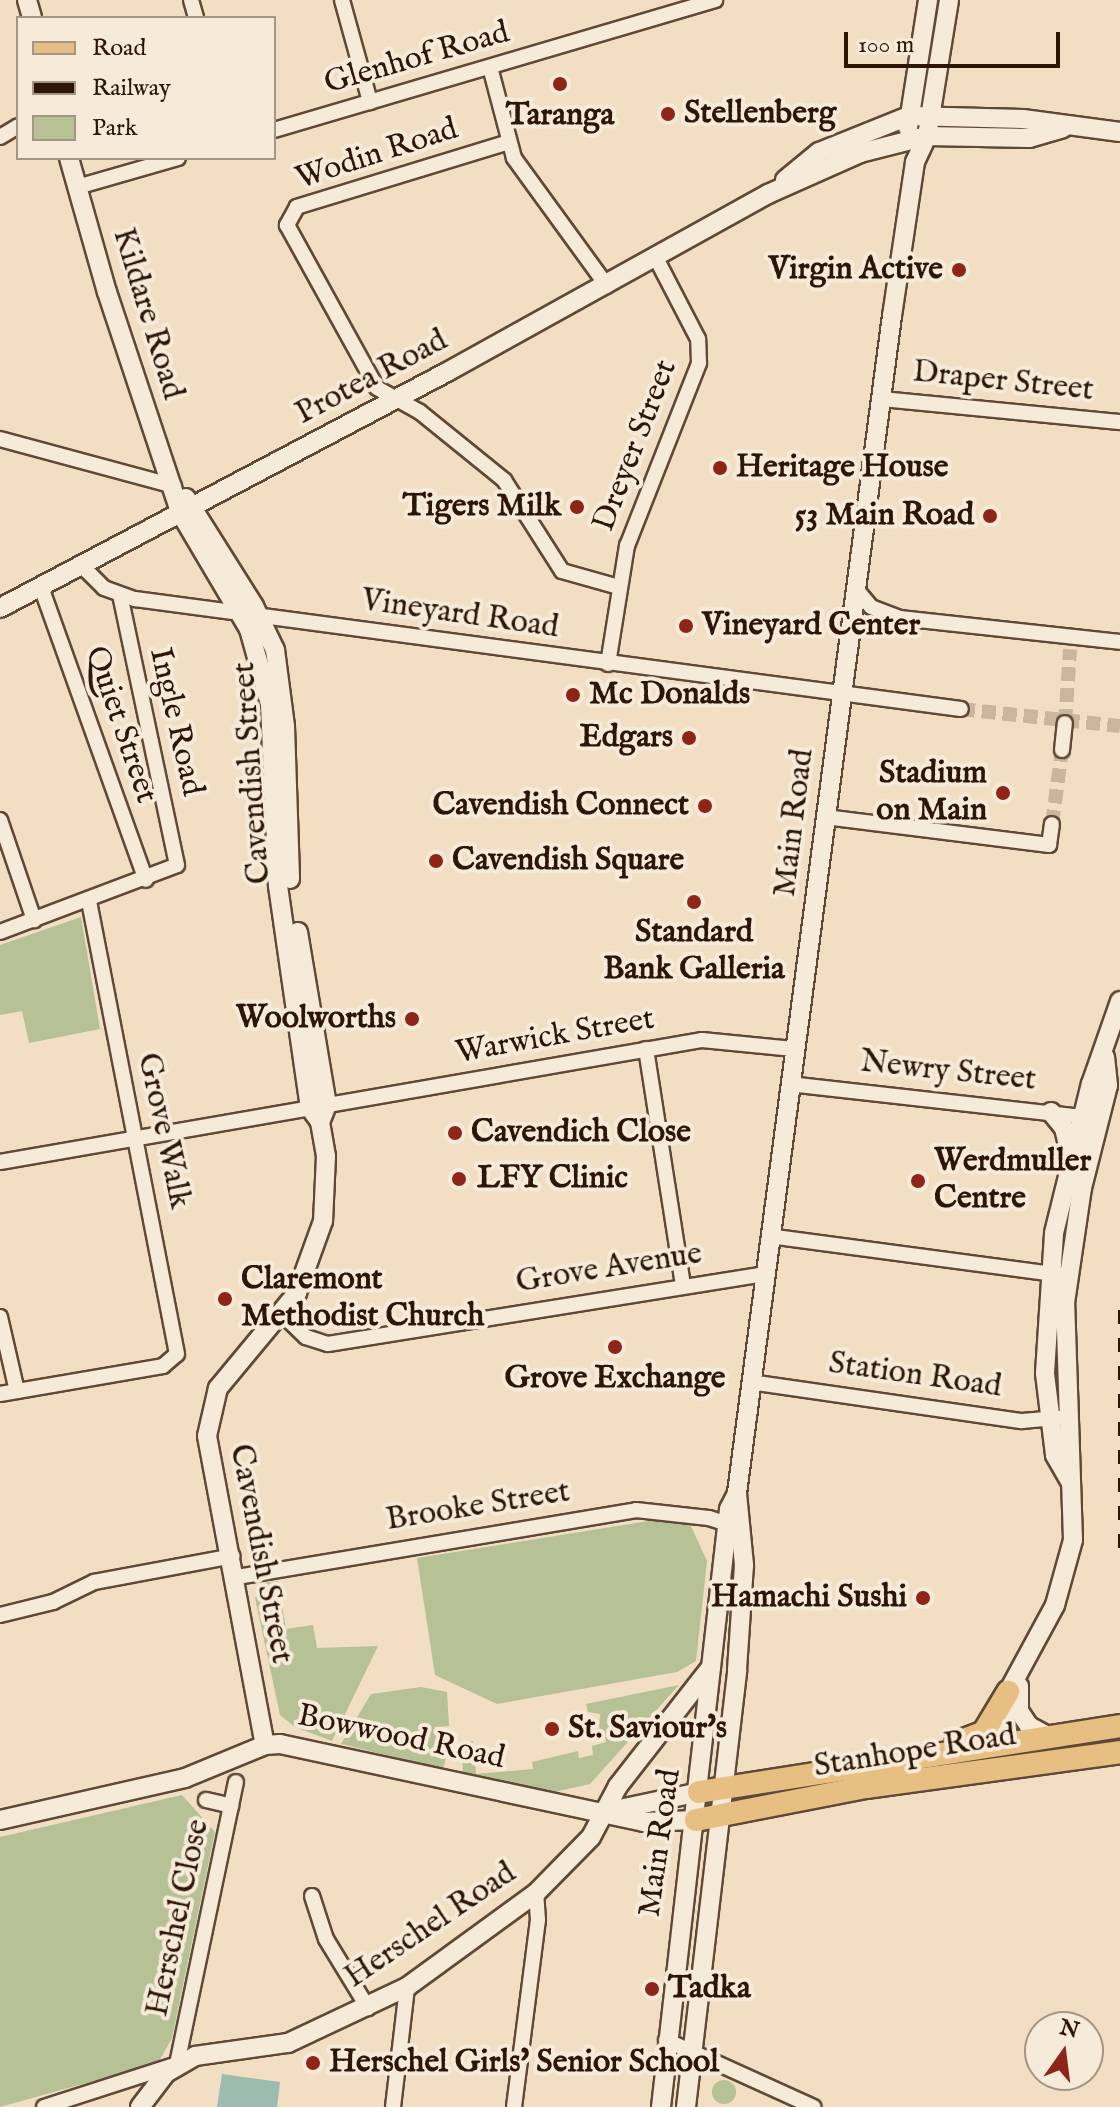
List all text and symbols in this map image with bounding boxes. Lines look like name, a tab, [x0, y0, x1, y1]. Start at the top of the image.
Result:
street label: Glenhof Road	[320, 14, 514, 104]
legend	[16, 16, 276, 160]
scale bar	[848, 16, 1064, 66]
text: 100 m	[858, 30, 914, 61]
text: Road	[92, 33, 146, 64]
text: Railway	[92, 73, 171, 104]
marker: Taranga	[551, 75, 569, 93]
place label: Stellenberg	[684, 95, 836, 133]
place label: Taranga	[506, 97, 614, 135]
marker: Stellenberg	[659, 105, 677, 123]
street label: Wodin Road	[291, 111, 463, 199]
text: Park	[92, 113, 138, 144]
street label: Kildare Road	[103, 224, 191, 404]
place label: Virgin Active	[768, 251, 943, 289]
marker: Virgin Active	[950, 261, 968, 279]
street label: Protea Road	[290, 322, 454, 434]
street label: Draper Street	[911, 353, 1095, 411]
street label: Dreyer Street	[586, 355, 686, 537]
place label: Heritage House	[736, 449, 948, 487]
marker: Heritage House	[711, 459, 729, 477]
place label: Tigers Milk	[403, 488, 561, 526]
place label: 53 Main Road	[795, 497, 974, 535]
marker: Tigers Milk	[568, 498, 586, 516]
marker: 53 Main Road	[981, 507, 999, 525]
street label: Vineyard Road	[359, 582, 561, 648]
place label: Vineyard Center	[702, 607, 920, 645]
marker: Vineyard Center	[677, 617, 695, 635]
street label: Quiet Street	[75, 642, 165, 808]
street label: Ingle Road	[139, 644, 211, 800]
street label: Cavendish Street	[226, 661, 280, 885]
place label: Mc Donalds	[589, 676, 750, 714]
marker: Mc Donalds	[564, 686, 582, 704]
place label: Edgars	[580, 719, 673, 757]
marker: Edgars	[680, 729, 698, 747]
street label: Main Road	[767, 747, 823, 899]
place label: Stadium on Main	[876, 756, 987, 831]
marker: Stadium on Main	[994, 784, 1012, 802]
place label: Cavendish Connect	[432, 787, 689, 825]
marker: Cavendish Connect	[696, 797, 714, 815]
place label: Cavendish Square	[452, 842, 684, 880]
marker: Cavendish Square	[427, 852, 445, 870]
marker: Standard Bank Galleria	[685, 893, 703, 911]
place label: Standard Bank Galleria	[603, 915, 785, 990]
place label: Woolworths	[236, 1000, 396, 1038]
street label: Warwick Street	[453, 1001, 657, 1073]
marker: Woolworths	[403, 1010, 421, 1028]
street label: Newry Street	[858, 1044, 1038, 1100]
street label: Grove Walk	[128, 1050, 198, 1212]
place label: Cavendich Close	[471, 1114, 691, 1152]
marker: Cavendich Close	[446, 1124, 464, 1142]
place label: Werdmuller Centre	[934, 1144, 1091, 1219]
place label: LFY Clinic	[477, 1160, 628, 1198]
marker: LFY Clinic	[448, 1168, 470, 1190]
marker: Werdmuller Centre	[909, 1172, 927, 1190]
street label: Grove Avenue	[513, 1235, 705, 1303]
place label: Claremont Methodist Church	[241, 1262, 484, 1337]
marker: Claremont Methodist Church	[216, 1290, 234, 1308]
marker: Grove Exchange	[606, 1338, 624, 1356]
street label: Station Road	[826, 1345, 1004, 1407]
place label: Grove Exchange	[504, 1360, 726, 1398]
street label: Cavendish Street	[220, 1441, 300, 1667]
street label: Brooke Street	[383, 1474, 573, 1540]
place label: Hamachi Sushi	[711, 1579, 907, 1617]
marker: Hamachi Sushi	[914, 1589, 932, 1607]
street label: Bowwood Road	[294, 1697, 508, 1779]
place label: St. Saviour's	[568, 1710, 727, 1748]
street label: Stanhope Road	[811, 1717, 1019, 1787]
marker: St. Saviour's	[543, 1720, 561, 1738]
street label: Main Road	[632, 1767, 690, 1919]
street label: Herschel Close	[139, 1816, 219, 2020]
street label: Herschel Road	[338, 1855, 524, 1997]
place label: Tadka	[668, 1970, 751, 2008]
marker: Tadka	[643, 1980, 661, 1998]
north arrow	[1024, 2011, 1104, 2091]
text: N	[1057, 2014, 1082, 2046]
place label: Herschel Girls' Senior School	[329, 2044, 719, 2082]
marker: Herschel Girls' Senior School	[304, 2054, 322, 2072]

